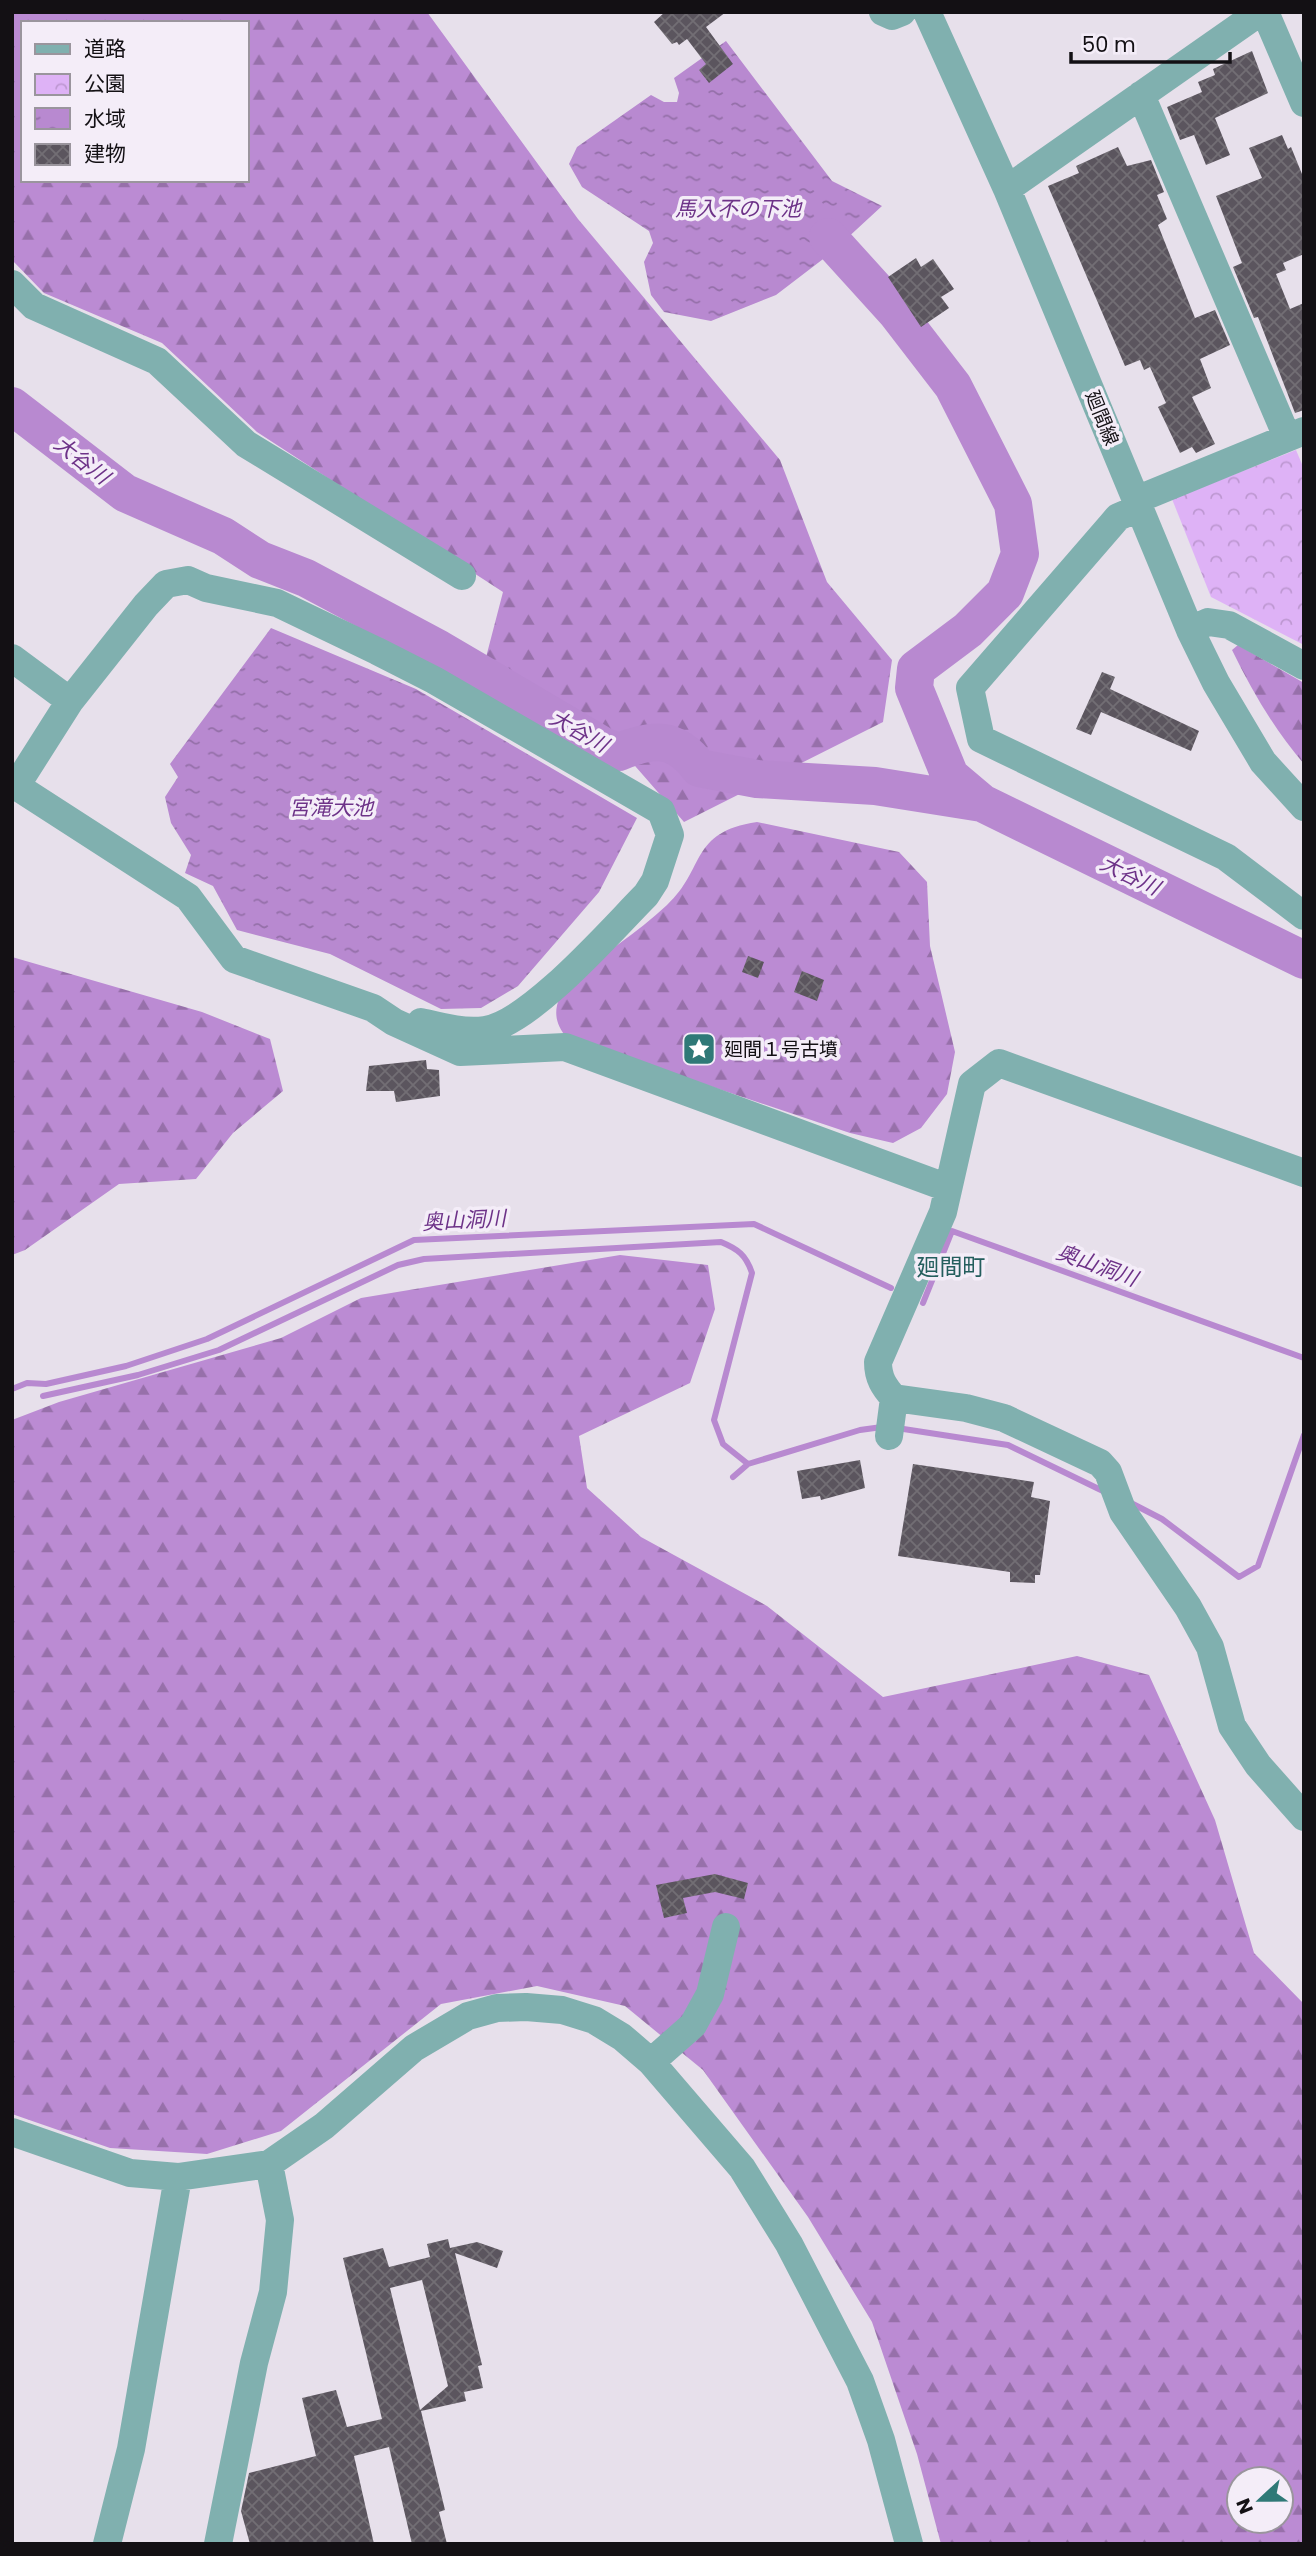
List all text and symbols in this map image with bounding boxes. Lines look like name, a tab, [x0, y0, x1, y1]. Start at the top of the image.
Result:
legend	[21, 21, 248, 182]
scale bar	[1071, 21, 1230, 65]
text: 50 m	[1082, 30, 1136, 59]
text: 道路	[84, 34, 126, 63]
text: 公園	[84, 69, 126, 98]
text: 水域	[84, 104, 126, 133]
text: 建物	[84, 139, 126, 168]
water label: 馬入不の下池	[675, 194, 803, 223]
street label: 廻間線	[1079, 387, 1125, 449]
water label: 大谷川	[48, 429, 117, 492]
water label: 大谷川	[544, 703, 615, 760]
water label: 宮滝大池	[289, 793, 375, 822]
water label: 大谷川	[1095, 848, 1166, 903]
place icon: 廻間１号古墳	[680, 1030, 718, 1068]
place label: 廻間１号古墳	[724, 1036, 838, 1063]
water label: 奥山洞川	[421, 1203, 509, 1237]
water label: 奥山洞川	[1053, 1237, 1143, 1294]
district label: 廻間町	[917, 1251, 986, 1283]
north arrow	[1225, 2465, 1295, 2535]
text: N	[1230, 2494, 1260, 2518]

